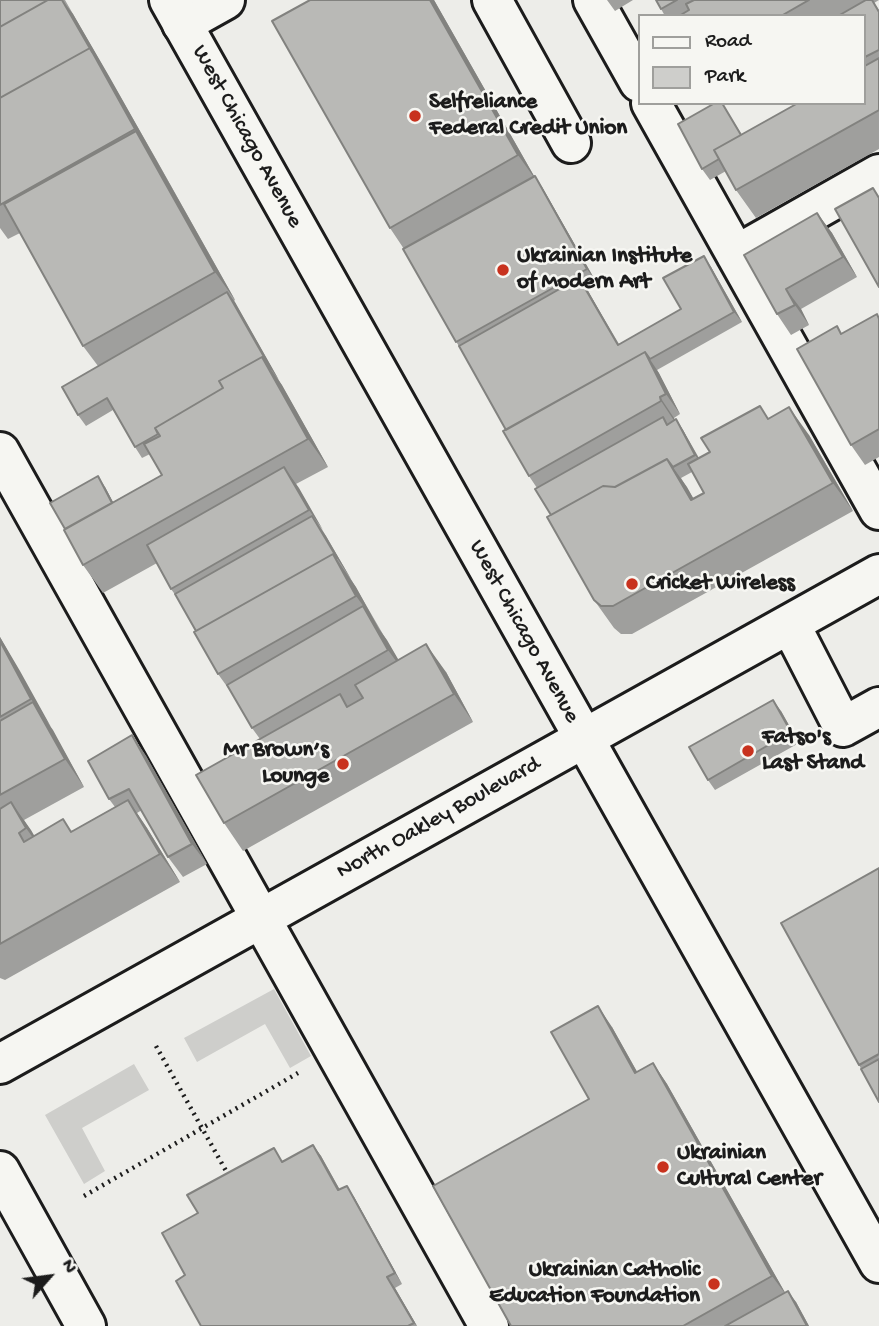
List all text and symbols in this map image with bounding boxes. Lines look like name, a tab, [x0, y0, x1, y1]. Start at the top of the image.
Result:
legend	[638, 14, 865, 105]
text: Road	[705, 30, 751, 55]
street label: West Chicago Avenue	[184, 41, 308, 233]
text: Park	[705, 65, 745, 90]
place label: Selfreliance Federal Credit Union	[429, 89, 627, 143]
marker: Selfreliance Federal Credit Union	[407, 108, 423, 124]
place label: Ukrainian Institute of Modern Art	[517, 243, 692, 297]
marker: Ukrainian Institute of Modern Art	[495, 262, 511, 278]
street label: West Chicago Avenue	[461, 536, 585, 728]
place label: Cricket Wireless	[646, 570, 795, 598]
marker: Cricket Wireless	[624, 576, 640, 592]
place label: Fatso's Last Stand	[762, 724, 864, 778]
place label: Mr Brown’s Lounge	[223, 737, 329, 791]
marker: Fatso's Last Stand	[740, 743, 756, 759]
street label: North Oakley Boulevard	[332, 751, 546, 887]
marker: Mr Brown’s Lounge	[335, 756, 351, 772]
place label: Ukrainian Cultural Center	[677, 1140, 822, 1194]
marker: Ukrainian Cultural Center	[655, 1159, 671, 1175]
north arrow	[14, 1242, 84, 1312]
text: N	[55, 1256, 81, 1278]
place label: Ukrainian Catholic Education Foundation	[489, 1257, 700, 1311]
marker: Ukrainian Catholic Education Foundation	[706, 1276, 722, 1292]

